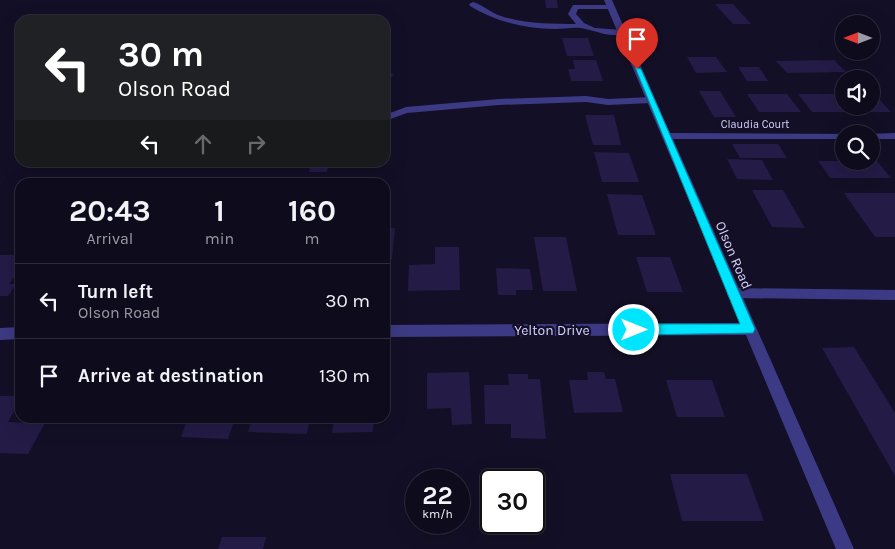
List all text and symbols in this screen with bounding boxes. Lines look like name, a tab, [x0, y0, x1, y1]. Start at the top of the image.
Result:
north arrow	[835, 15, 880, 60]
map controls	[835, 15, 880, 170]
pin	[616, 18, 658, 69]
icon: arrive	[623, 25, 651, 53]
text: 30 m	[118, 34, 204, 75]
icon: left	[35, 35, 100, 100]
button: sound	[835, 70, 880, 115]
text: Olson Road	[118, 76, 231, 102]
street label: Claudia Court	[721, 118, 789, 131]
button: search	[835, 125, 880, 170]
icon: left	[136, 130, 164, 158]
icon: ahead	[189, 130, 217, 158]
icon: right	[242, 130, 270, 158]
text: 20:43	[69, 193, 151, 229]
text: 1	[214, 193, 225, 229]
text: 160	[288, 193, 336, 229]
street label: Olson Road	[712, 219, 755, 292]
text: Arrival	[86, 229, 133, 248]
text: min	[205, 229, 234, 248]
text: m	[305, 229, 320, 248]
text: Turn left	[78, 281, 153, 303]
icon: left	[35, 287, 63, 315]
text: 30 m	[325, 290, 370, 312]
text: Olson Road	[78, 303, 160, 322]
position arrow	[607, 303, 659, 355]
street label: Yelton Drive	[514, 322, 590, 339]
icon: arrive	[35, 362, 63, 390]
text: Arrive at destination	[78, 365, 264, 387]
text: 130 m	[319, 365, 370, 387]
speed limit sign: 30	[480, 469, 545, 534]
text: 22	[422, 481, 453, 510]
text: km/h	[422, 507, 453, 521]

